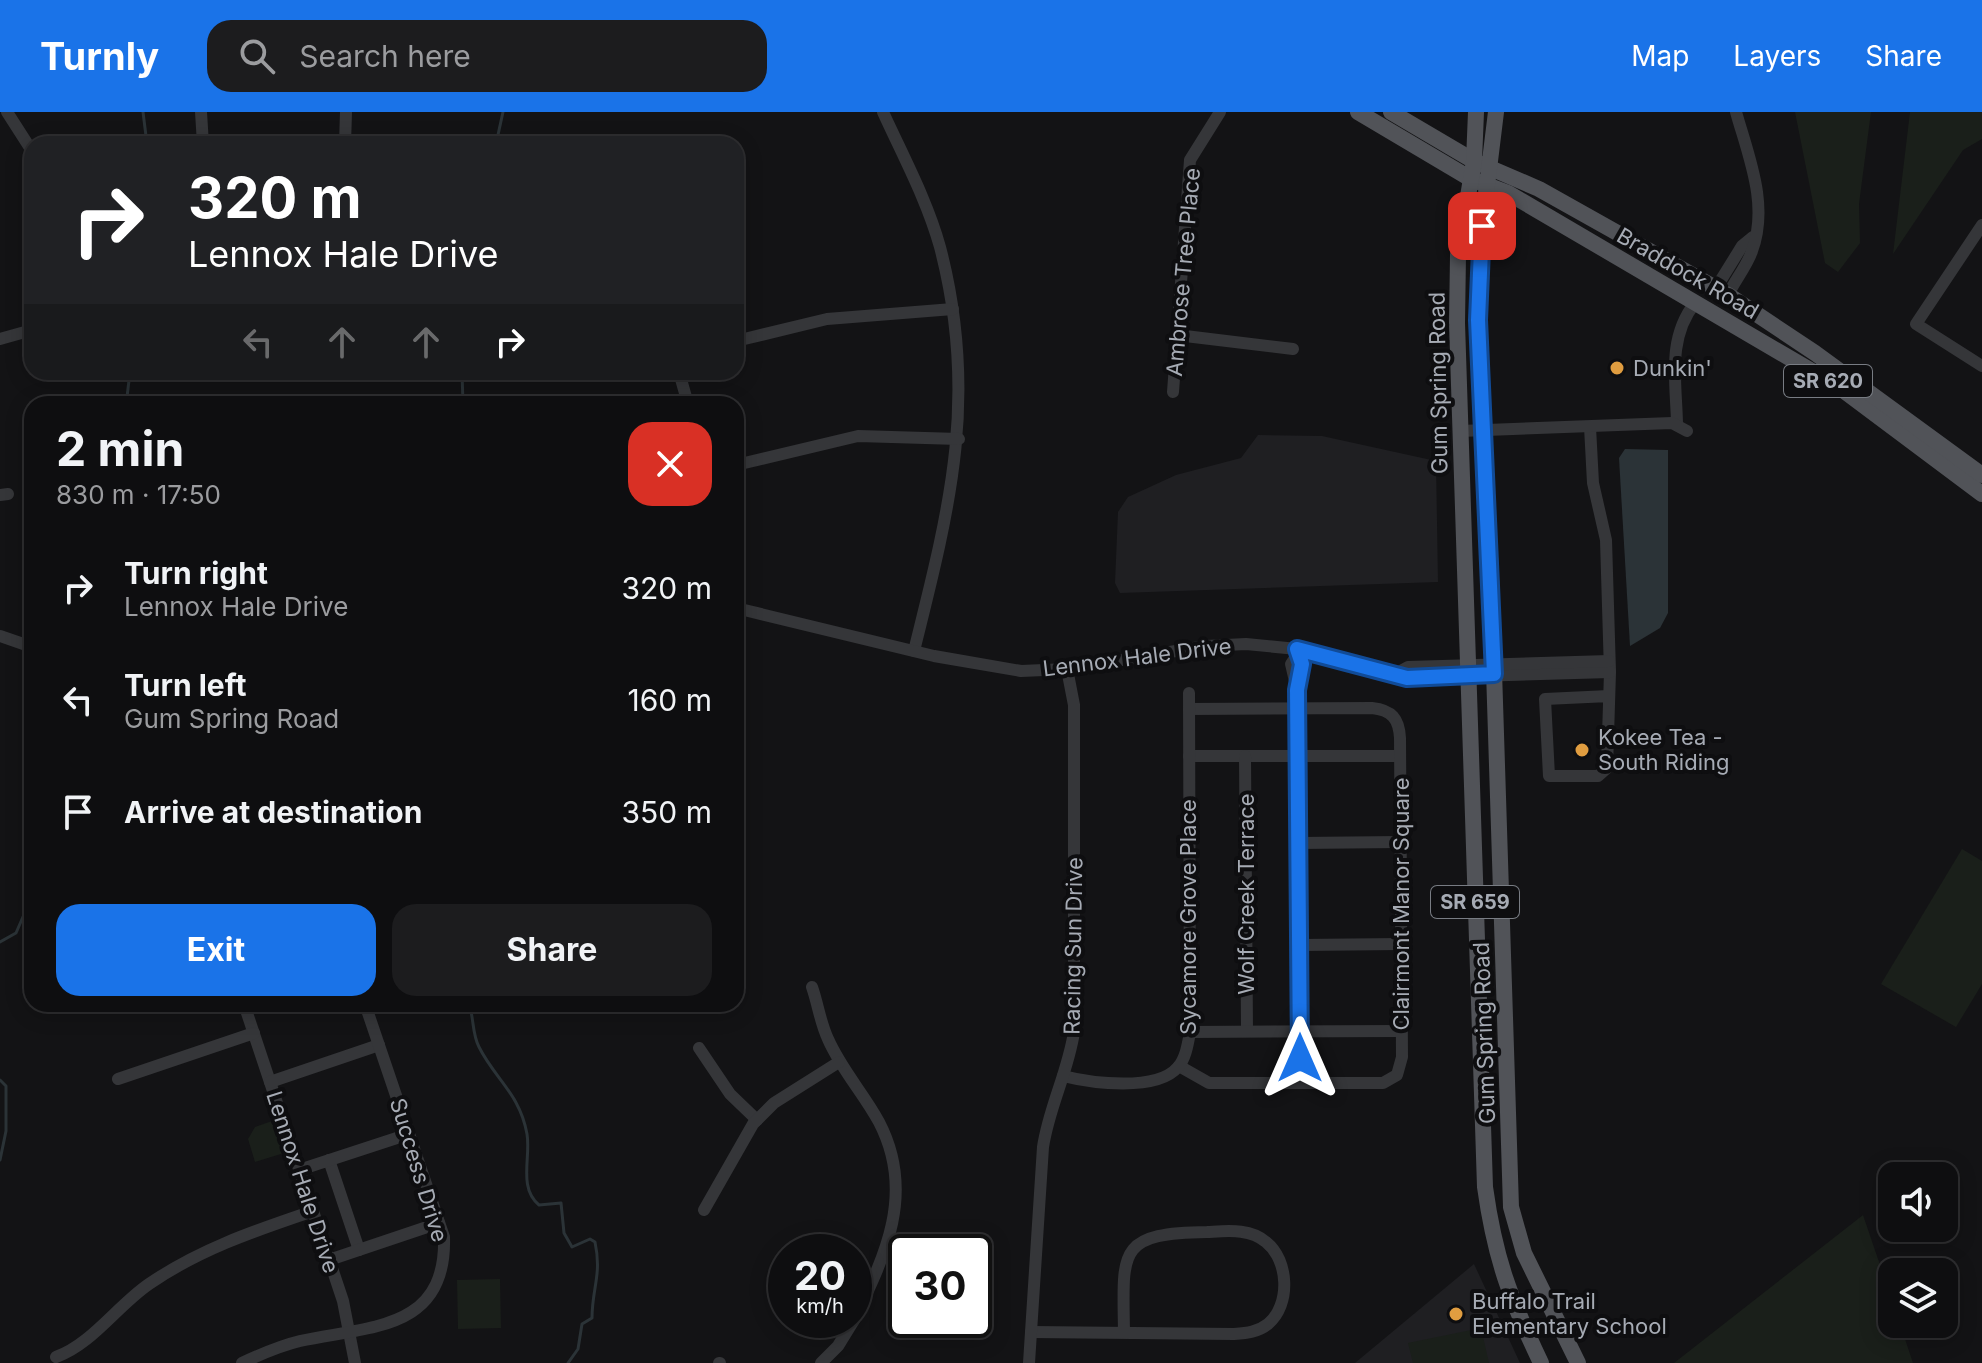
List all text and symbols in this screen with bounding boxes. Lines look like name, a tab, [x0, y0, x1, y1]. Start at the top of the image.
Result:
search box	[207, 20, 767, 92]
text: Turnly	[40, 33, 159, 79]
icon: search	[235, 34, 279, 78]
text: Search here	[299, 38, 471, 74]
text: Map	[1631, 39, 1689, 73]
text: Layers	[1733, 39, 1821, 73]
text: Share	[1865, 39, 1942, 73]
text: 320 m	[188, 164, 362, 232]
street label: Ambrose Tree Place	[1161, 167, 1205, 377]
icon: right	[56, 168, 160, 272]
pin	[1448, 192, 1516, 260]
icon: arrive	[1460, 204, 1504, 248]
street label: Braddock Road	[1613, 222, 1763, 324]
text: Lennox Hale Drive	[188, 232, 499, 276]
street label: Gum Spring Road	[1423, 292, 1453, 474]
icon: left	[236, 320, 280, 364]
icon: ahead	[320, 320, 364, 364]
icon: ahead	[404, 320, 448, 364]
icon: right	[488, 320, 532, 364]
place label: Dunkin'	[1633, 355, 1712, 381]
marker: Dunkin'	[1608, 359, 1626, 377]
road number: SR 620	[1784, 365, 1872, 397]
text: 2 min	[56, 419, 184, 478]
button: close	[628, 422, 712, 506]
text: 830 m · 17:50	[56, 479, 221, 510]
text: Turn right	[124, 555, 268, 591]
icon: right	[56, 566, 100, 610]
text: 320 m	[622, 570, 712, 606]
text: Lennox Hale Drive	[124, 591, 348, 622]
street label: Lennox Hale Drive	[1041, 633, 1233, 681]
text: Turn left	[124, 667, 246, 703]
icon: left	[56, 678, 100, 722]
text: 160 m	[628, 682, 712, 718]
text: Gum Spring Road	[124, 703, 339, 734]
place label: Kokee Tea - South Riding	[1598, 724, 1729, 775]
marker: Kokee Tea - South Riding	[1573, 741, 1591, 759]
street label: Clairmont Manor Square	[1388, 777, 1414, 1031]
icon: arrive	[56, 790, 100, 834]
street label: Wolf Creek Terrace	[1233, 793, 1259, 995]
text: Arrive at destination	[124, 794, 422, 830]
text: 350 m	[622, 794, 712, 830]
street label: Sycamore Grove Place	[1175, 799, 1201, 1035]
street label: Racing Sun Drive	[1058, 857, 1088, 1035]
road number: SR 659	[1431, 886, 1519, 918]
button: Exit	[56, 904, 376, 996]
button: Share	[392, 904, 712, 996]
street label: Gum Spring Road	[1468, 942, 1500, 1124]
position arrow	[1258, 1016, 1342, 1100]
street label: Lennox Hale Drive	[261, 1088, 345, 1276]
street label: Success Drive	[385, 1095, 453, 1245]
map controls	[1878, 1162, 1958, 1338]
button: sound	[1878, 1162, 1958, 1242]
speed limit sign: 30	[888, 1234, 992, 1338]
text: 20	[794, 1251, 846, 1300]
button: layers	[1878, 1258, 1958, 1338]
place label: Buffalo Trail Elementary School	[1472, 1288, 1667, 1339]
text: km/h	[796, 1294, 844, 1318]
marker: Buffalo Trail Elementary School	[1447, 1305, 1465, 1323]

